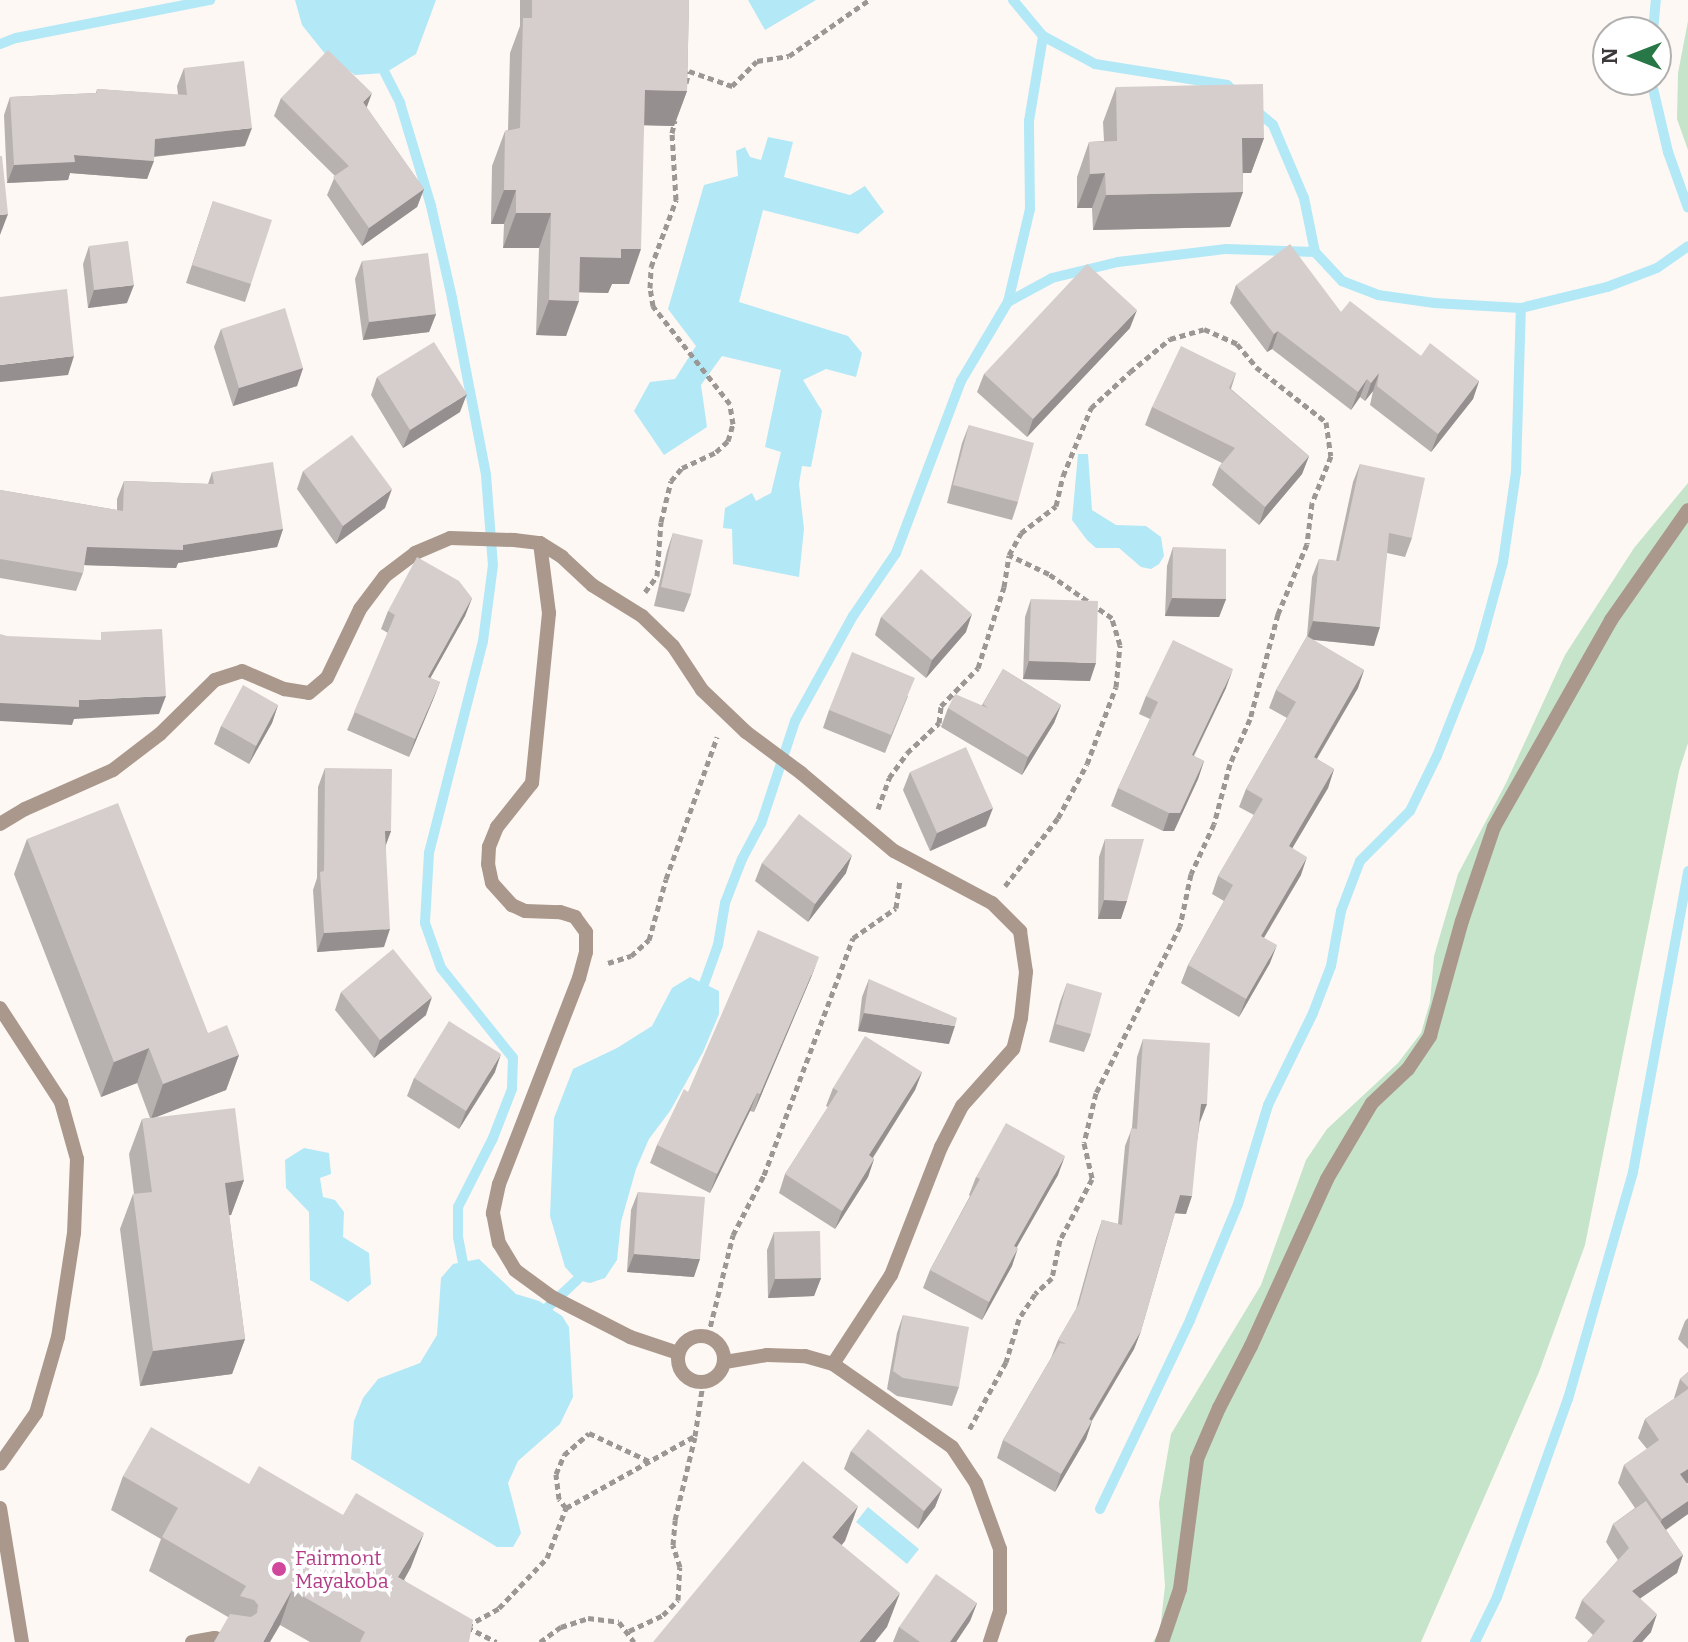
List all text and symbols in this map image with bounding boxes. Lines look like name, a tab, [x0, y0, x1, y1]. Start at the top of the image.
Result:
north arrow	[1592, 16, 1672, 96]
text: N	[1596, 48, 1623, 65]
place label: Fairmont Mayakoba	[295, 1546, 389, 1593]
marker: Fairmont Mayakoba	[270, 1560, 288, 1578]

